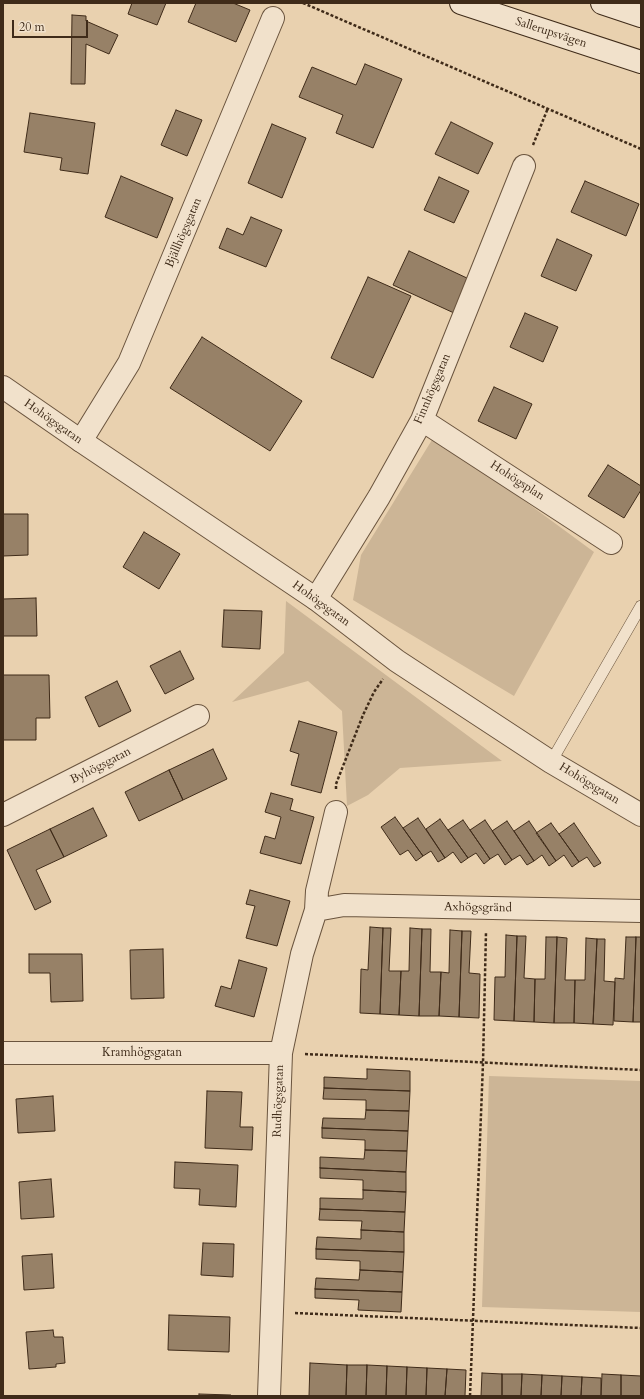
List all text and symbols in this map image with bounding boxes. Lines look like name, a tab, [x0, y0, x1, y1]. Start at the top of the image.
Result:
scale bar	[14, 12, 90, 38]
street label: Sallerupsvägen	[513, 15, 589, 51]
text: 20 m	[19, 19, 45, 35]
street label: Bjällhögsgatan	[163, 196, 205, 270]
street label: Finnhögsgatan	[412, 351, 454, 427]
street label: Hohögsgatan	[21, 397, 85, 447]
street label: Hohögsplan	[487, 458, 547, 504]
street label: Hohögsgatan	[289, 578, 353, 630]
street label: Byhögsgatan	[68, 745, 134, 787]
street label: Hohögsgatan	[556, 760, 622, 808]
street label: Axhögsgränd	[444, 900, 512, 916]
street label: Kramhögsgatan	[102, 1046, 182, 1060]
street label: Rudhögsgatan	[271, 1064, 287, 1138]

